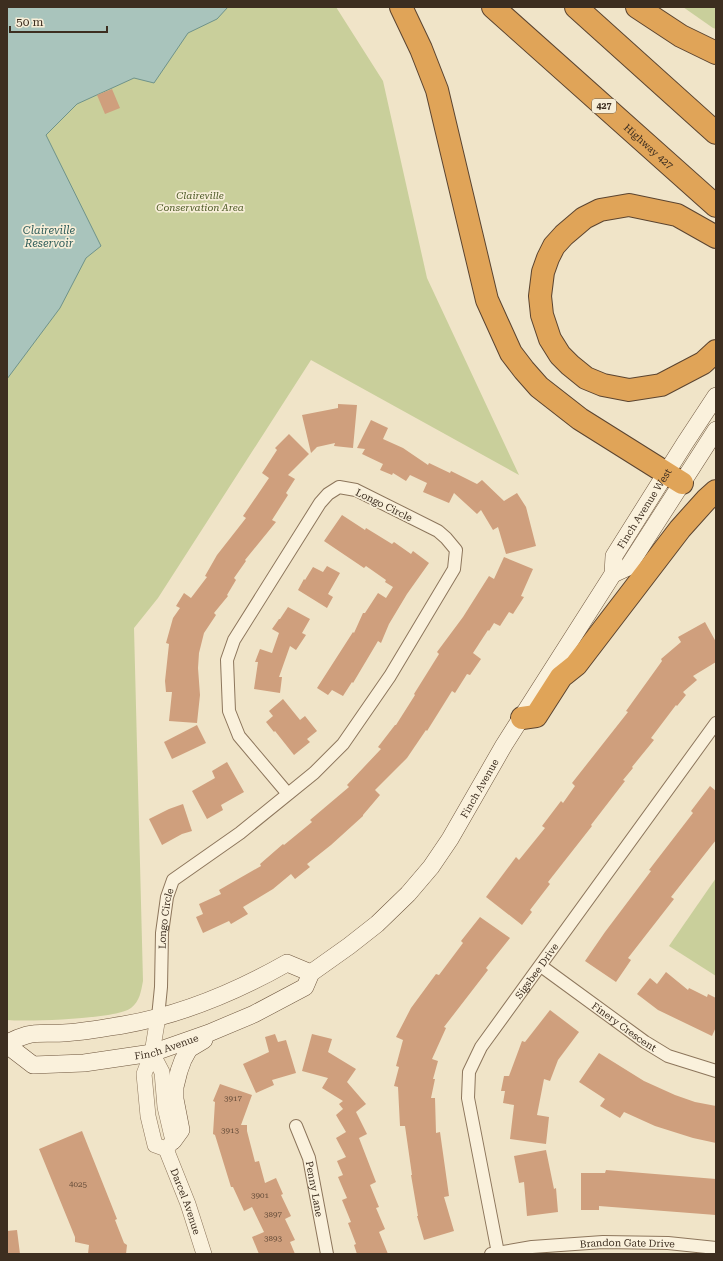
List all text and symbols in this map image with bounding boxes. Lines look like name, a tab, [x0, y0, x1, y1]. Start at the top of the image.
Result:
scale bar	[10, 8, 107, 34]
text: 50 m	[16, 15, 43, 29]
road number: 427	[592, 99, 616, 113]
street label: Highway 427	[622, 121, 676, 171]
park label: Claireville Conservation Area	[156, 190, 244, 213]
water label: Claireville Reservoir	[23, 224, 76, 250]
street label: Finch Avenue West	[615, 466, 673, 550]
street label: Longo Circle	[354, 487, 415, 524]
street label: Finch Avenue	[458, 756, 501, 820]
street label: Longo Circle	[156, 886, 175, 949]
street label: Sigsbee Drive	[513, 940, 561, 1001]
street label: Finery Crescent	[590, 1000, 659, 1053]
street label: Finch Avenue	[134, 1032, 200, 1061]
house number: 3917	[224, 1094, 242, 1103]
house number: 3913	[221, 1126, 239, 1135]
street label: Penny Lane	[304, 1160, 326, 1218]
street label: Darcel Avenue	[169, 1167, 203, 1236]
house number: 4025	[69, 1180, 87, 1189]
house number: 3901	[251, 1191, 269, 1200]
house number: 3897	[264, 1210, 282, 1219]
house number: 3893	[264, 1234, 282, 1243]
street label: Brandon Gate Drive	[579, 1236, 676, 1249]

